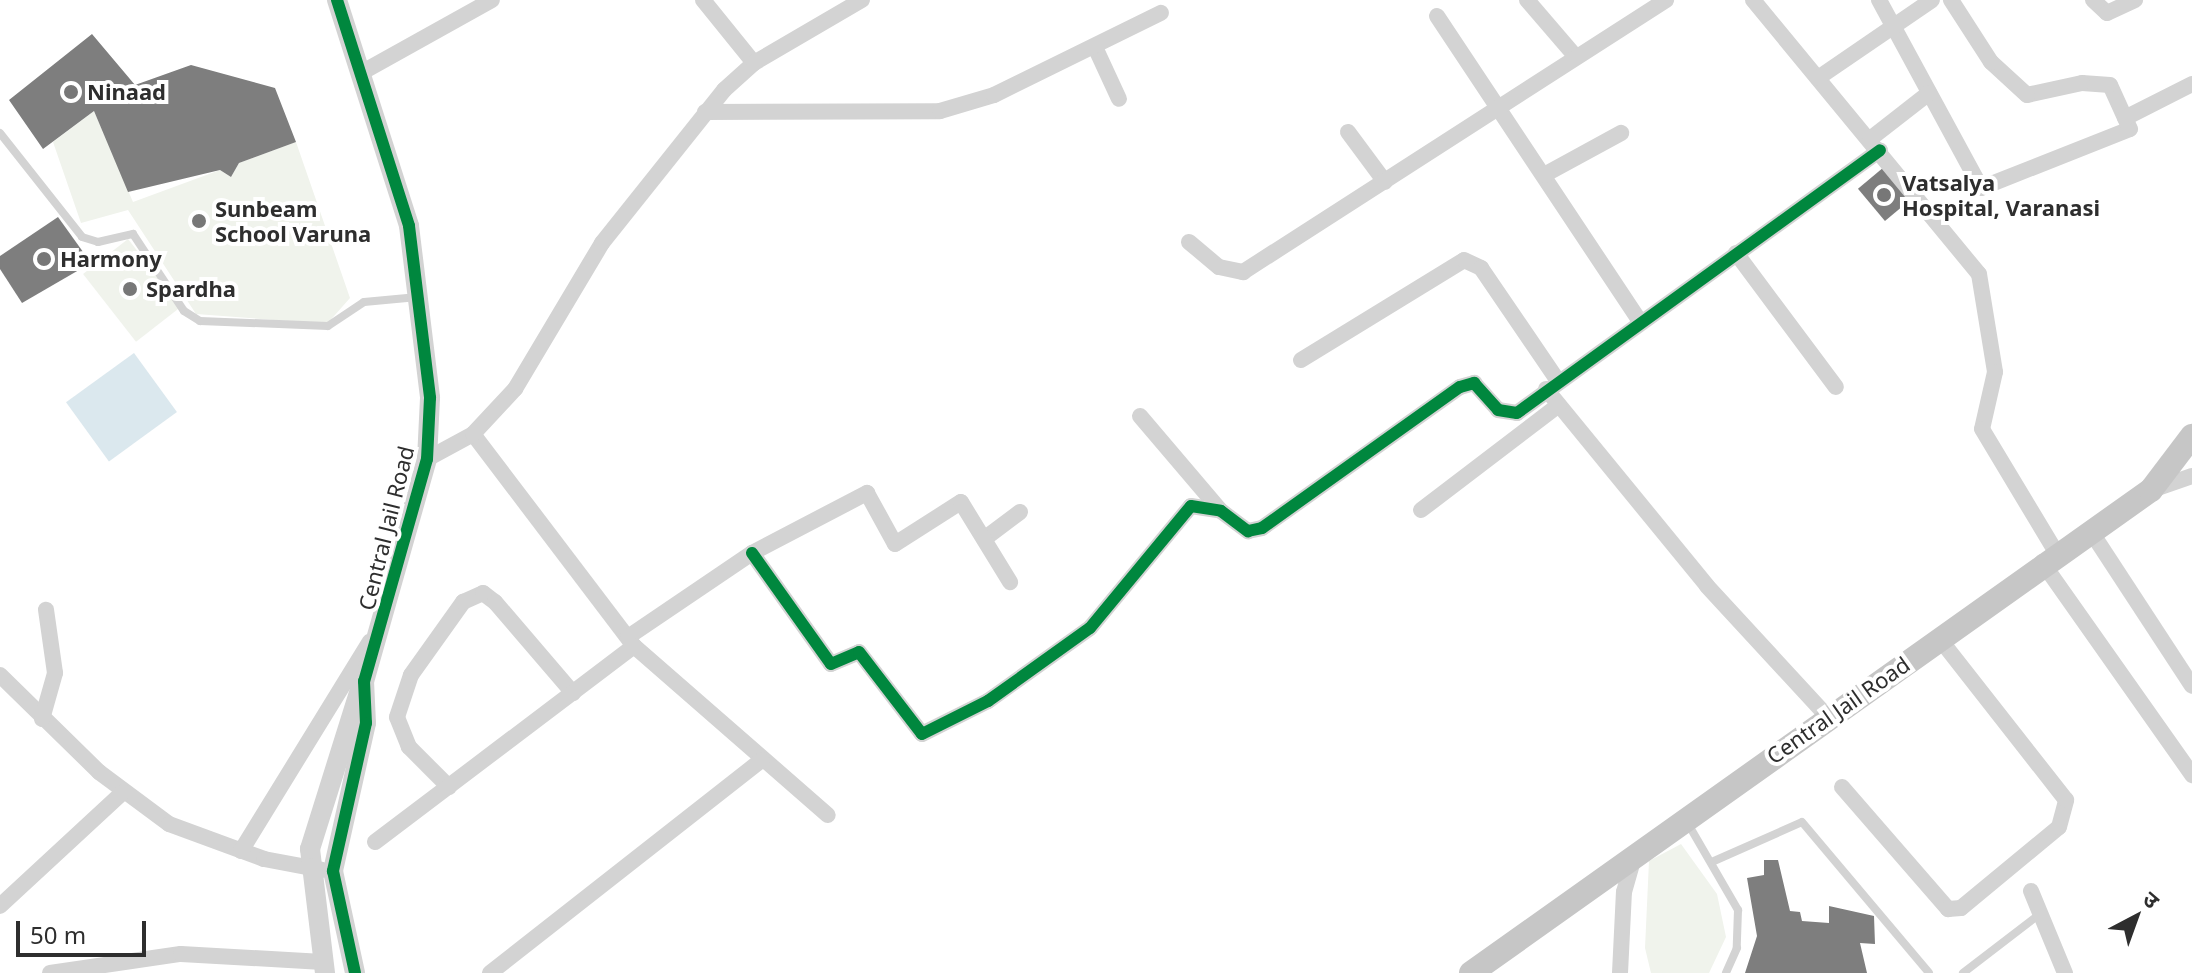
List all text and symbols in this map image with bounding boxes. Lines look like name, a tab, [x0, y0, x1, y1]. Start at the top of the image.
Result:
place label: Ninaad	[87, 79, 166, 105]
marker: Ninaad	[62, 83, 80, 101]
place label: Vatsalya Hospital, Varanasi	[1902, 169, 2100, 220]
marker: Vatsalya Hospital, Varanasi	[1873, 184, 1895, 206]
place label: Sunbeam School Varuna	[215, 195, 371, 246]
marker: Sunbeam School Varuna	[190, 212, 208, 230]
place label: Harmony	[60, 246, 162, 272]
marker: Harmony	[35, 250, 53, 268]
place label: Spardha	[146, 276, 236, 302]
marker: Spardha	[121, 280, 139, 298]
street label: Central Jail Road	[353, 443, 419, 613]
street label: Central Jail Road	[1761, 651, 1915, 769]
north arrow	[2096, 877, 2176, 957]
text: उ	[2137, 883, 2166, 914]
scale bar	[20, 905, 150, 955]
text: 50 m	[30, 918, 86, 951]

